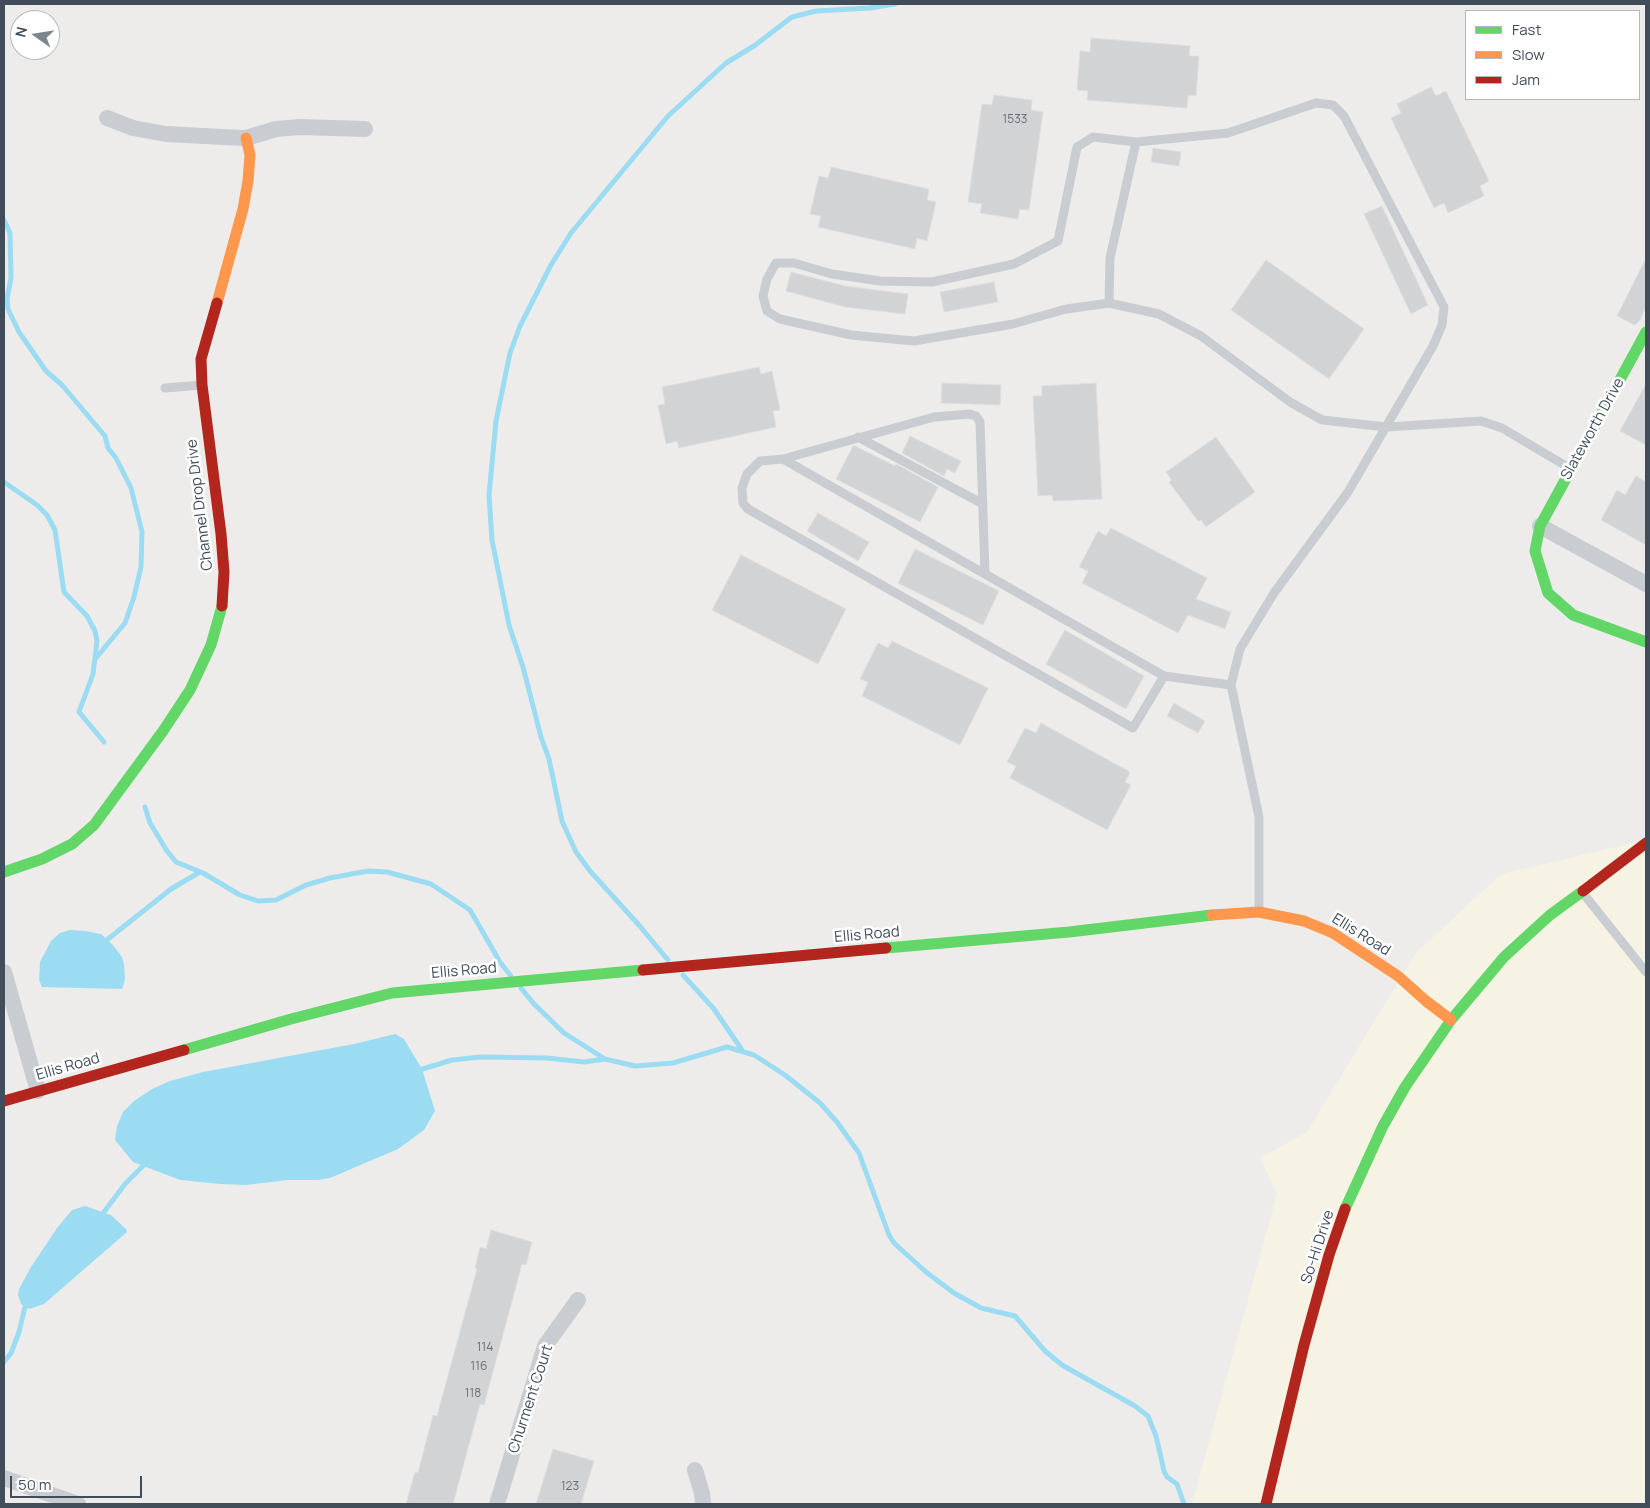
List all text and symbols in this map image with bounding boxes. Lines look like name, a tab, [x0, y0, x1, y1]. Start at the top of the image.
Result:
north arrow	[10, 10, 60, 60]
legend	[1465, 10, 1640, 100]
text: Fast	[1512, 19, 1541, 40]
text: N	[10, 25, 31, 39]
text: Slow	[1512, 44, 1545, 65]
text: Jam	[1512, 69, 1540, 90]
house number: 1533	[1003, 113, 1027, 127]
street label: Slateworth Drive	[1558, 375, 1628, 483]
street label: Channel Drop Drive	[183, 438, 217, 572]
street label: Ellis Road	[1328, 910, 1394, 960]
street label: Ellis Road	[834, 923, 900, 947]
street label: Ellis Road	[431, 959, 497, 983]
street label: Ellis Road	[34, 1049, 102, 1085]
street label: So-Hi Drive	[1298, 1208, 1338, 1286]
house number: 114	[477, 1341, 493, 1355]
street label: Churment Court	[505, 1342, 557, 1456]
house number: 116	[471, 1360, 487, 1374]
house number: 118	[465, 1387, 481, 1401]
scale bar	[12, 1466, 145, 1498]
text: 50 m	[18, 1474, 52, 1495]
house number: 123	[561, 1480, 579, 1494]

